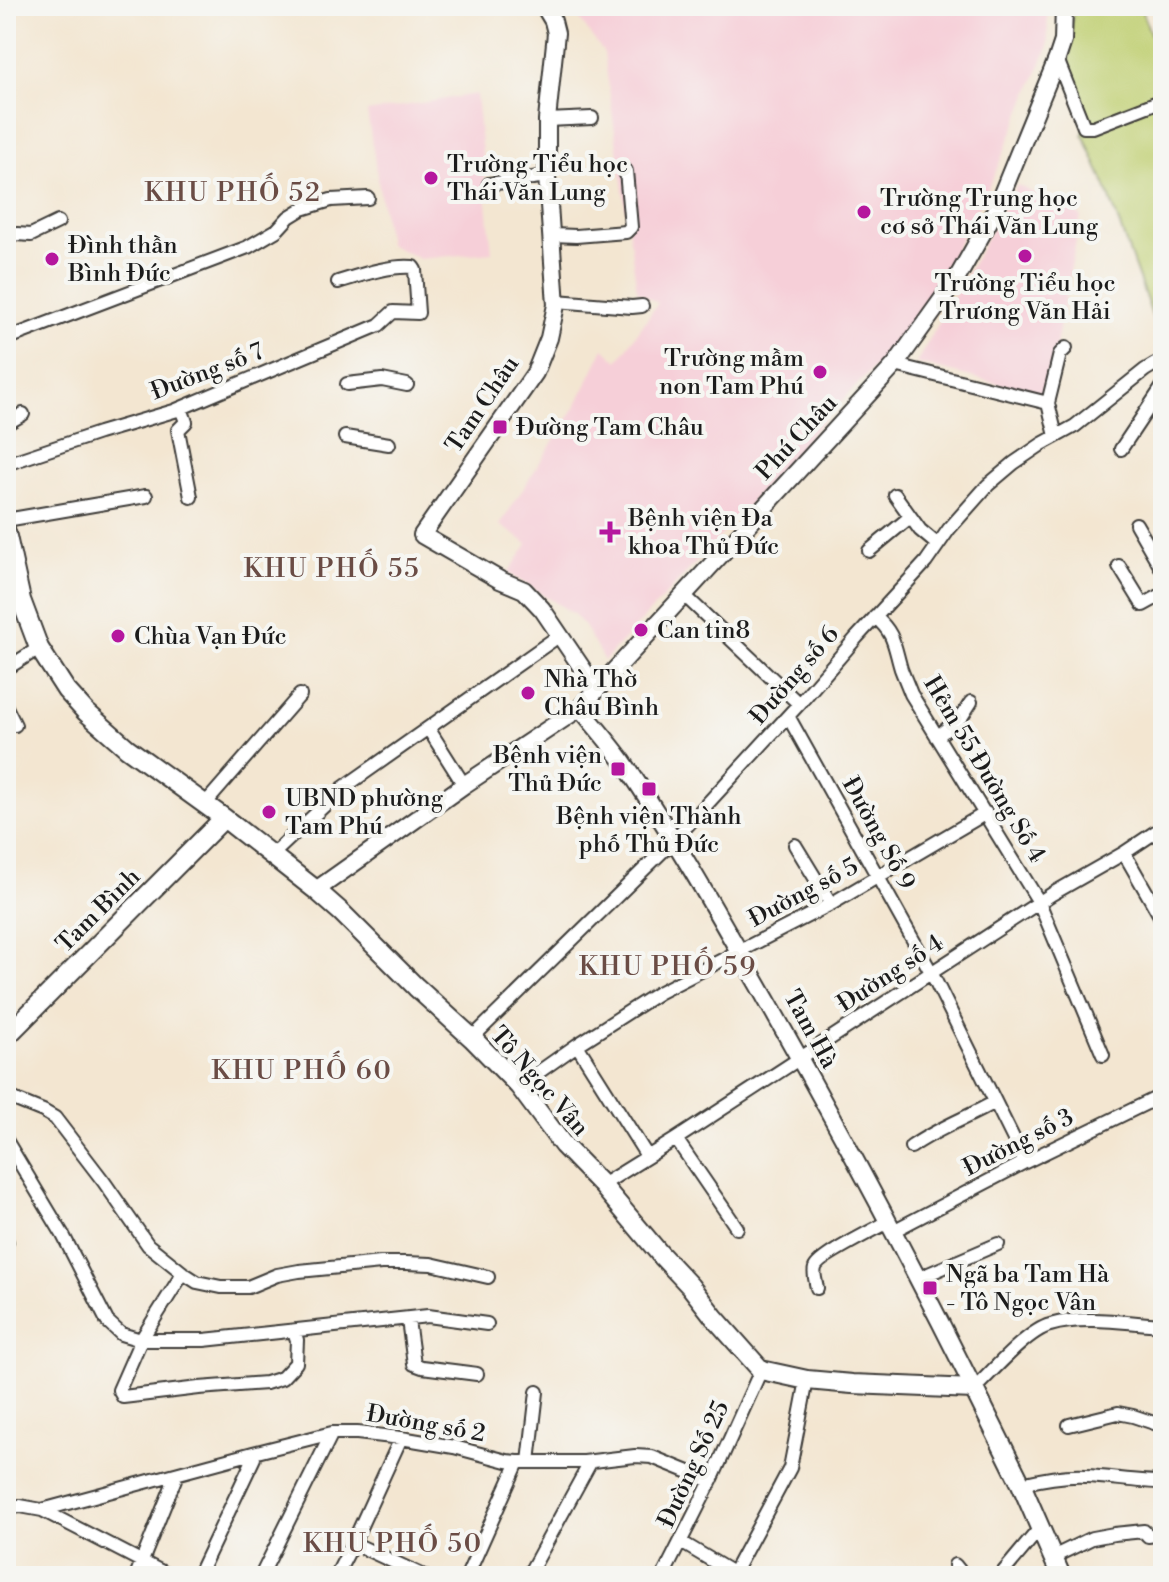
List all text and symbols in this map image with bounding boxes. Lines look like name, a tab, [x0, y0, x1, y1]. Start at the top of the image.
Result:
place label: Trường Tiểu học Thái Văn Lung	[447, 150, 628, 208]
marker: Trường Tiểu học Thái Văn Lung	[422, 169, 440, 187]
district label: KHU PHỐ 52	[144, 172, 322, 209]
place label: Trường Trung học cơ sở Thái Văn Lung	[880, 184, 1099, 242]
marker: Trường Trung học cơ sở Thái Văn Lung	[855, 203, 873, 221]
place label: Đình thần Bình Đức	[67, 231, 178, 289]
marker: Trường Tiểu học Trương Văn Hải	[1016, 247, 1034, 265]
marker: Đình thần Bình Đức	[43, 250, 61, 268]
place label: Trường Tiểu học Trương Văn Hải	[934, 269, 1116, 327]
street label: Đường số 7	[147, 337, 268, 407]
place label: Trường mầm non Tam Phú	[659, 344, 804, 402]
street label: Tam Châu	[440, 350, 526, 459]
marker: Trường mầm non Tam Phú	[811, 363, 829, 381]
street label: Phú Châu	[750, 388, 844, 487]
place label: Đường Tam Châu	[516, 413, 704, 443]
marker: Đường Tam Châu	[491, 418, 509, 436]
place label: Bệnh viện Đa khoa Thủ Đức	[627, 504, 779, 562]
marker: Bệnh viện Đa khoa Thủ Đức	[599, 521, 621, 543]
district label: KHU PHỐ 55	[243, 548, 421, 585]
place label: Can tin8	[657, 616, 750, 646]
street label: Đường số 6	[744, 620, 846, 731]
marker: Can tin8	[632, 621, 650, 639]
place label: Chùa Vạn Đức	[134, 622, 287, 652]
marker: Chùa Vạn Đức	[109, 627, 127, 645]
place label: Nhà Thờ Châu Bình	[544, 665, 659, 723]
street label: Hẻm 55 Đường Số 4	[917, 671, 1052, 868]
marker: Nhà Thờ Châu Bình	[519, 684, 537, 702]
place label: Bệnh viện Thủ Đức	[492, 741, 602, 799]
marker: Bệnh viện Thủ Đức	[609, 760, 627, 778]
street label: Đường Số 9	[835, 772, 921, 895]
marker: Bệnh viện Thành phố Thủ Đức	[640, 780, 658, 798]
place label: UBND phường Tam Phú	[285, 784, 444, 842]
place label: Bệnh viện Thành phố Thủ Đức	[555, 802, 742, 860]
marker: UBND phường Tam Phú	[260, 803, 278, 821]
street label: Đường số 5	[744, 852, 863, 934]
street label: Tam Bình	[50, 862, 147, 959]
street label: Đường số 4	[832, 928, 949, 1019]
district label: KHU PHỐ 59	[579, 946, 757, 983]
street label: Tam Hà	[776, 985, 844, 1075]
street label: Tô Ngọc Vân	[483, 1021, 595, 1143]
district label: KHU PHỐ 60	[211, 1050, 393, 1087]
street label: Đường số 3	[958, 1102, 1079, 1183]
place label: Ngã ba Tam Hà - Tô Ngọc Vân	[946, 1260, 1110, 1318]
marker: Ngã ba Tam Hà - Tô Ngọc Vân	[921, 1279, 939, 1297]
street label: Đường Số 25	[651, 1396, 736, 1533]
street label: Đường số 2	[364, 1399, 488, 1449]
district label: KHU PHỐ 50	[303, 1523, 483, 1560]

